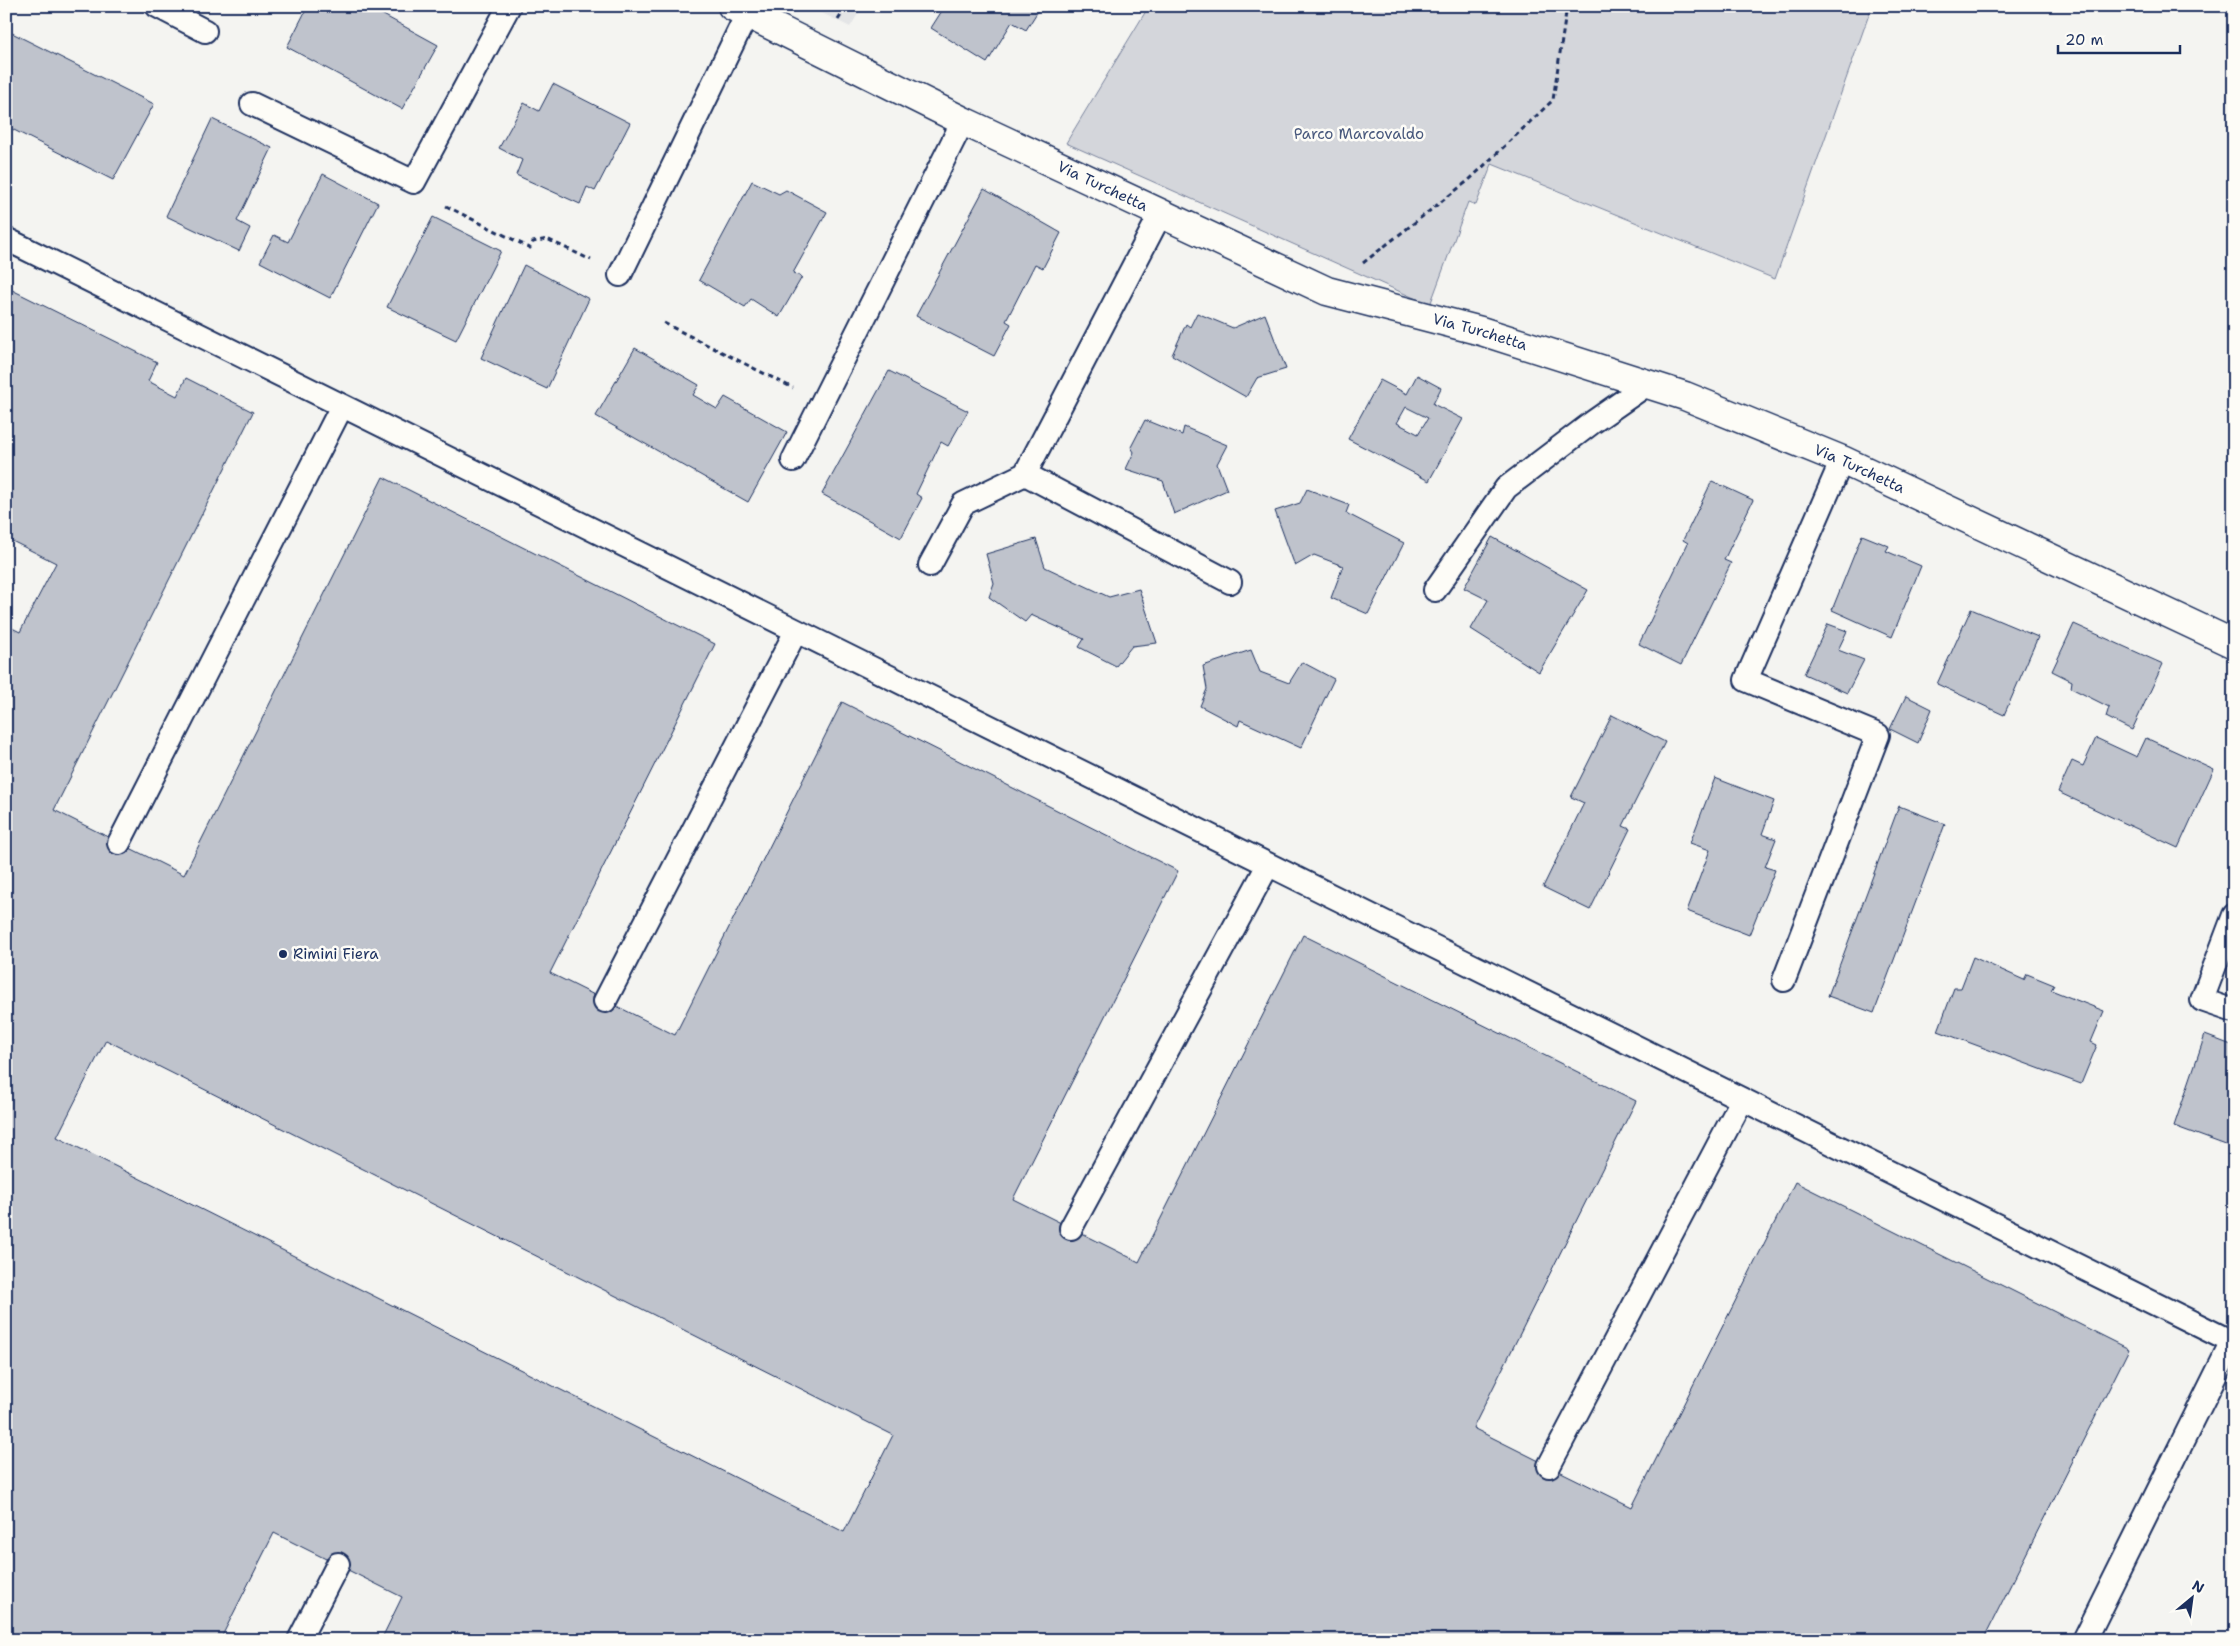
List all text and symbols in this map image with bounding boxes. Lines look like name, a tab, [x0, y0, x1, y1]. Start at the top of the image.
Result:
scale bar	[2058, 22, 2180, 54]
text: 20 m	[2065, 30, 2104, 50]
park label: Parco Marcovaldo	[1294, 124, 1424, 144]
street label: Via Turchetta	[1054, 156, 1152, 216]
street label: Via Turchetta	[1430, 309, 1530, 355]
street label: Via Turchetta	[1811, 440, 1909, 498]
place label: Rimini Fiera	[293, 944, 379, 964]
marker: Rimini Fiera	[277, 948, 289, 960]
north arrow	[2168, 1574, 2218, 1624]
text: N	[2189, 1576, 2208, 1597]

